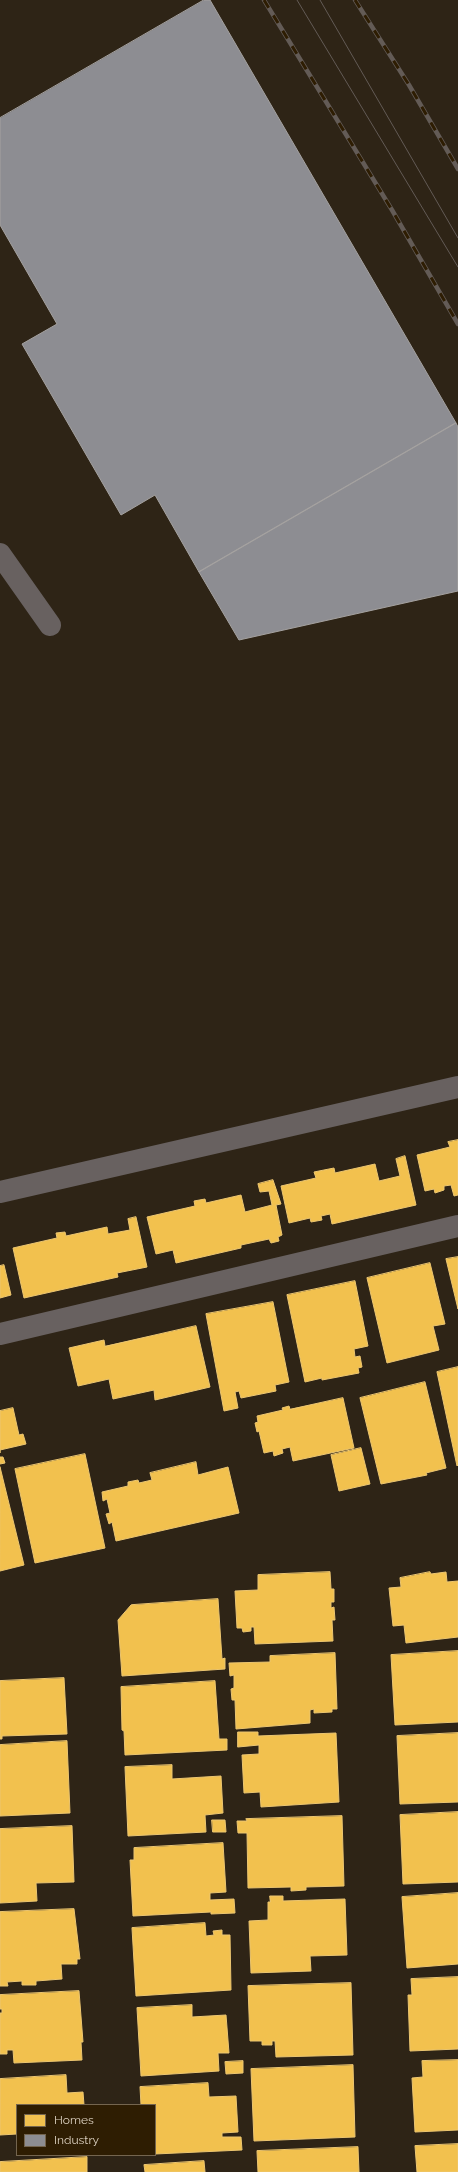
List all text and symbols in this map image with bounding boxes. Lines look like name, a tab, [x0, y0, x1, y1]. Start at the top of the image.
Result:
legend	[16, 2104, 156, 2156]
text: Homes	[54, 2113, 94, 2127]
text: Industry	[54, 2133, 99, 2147]

